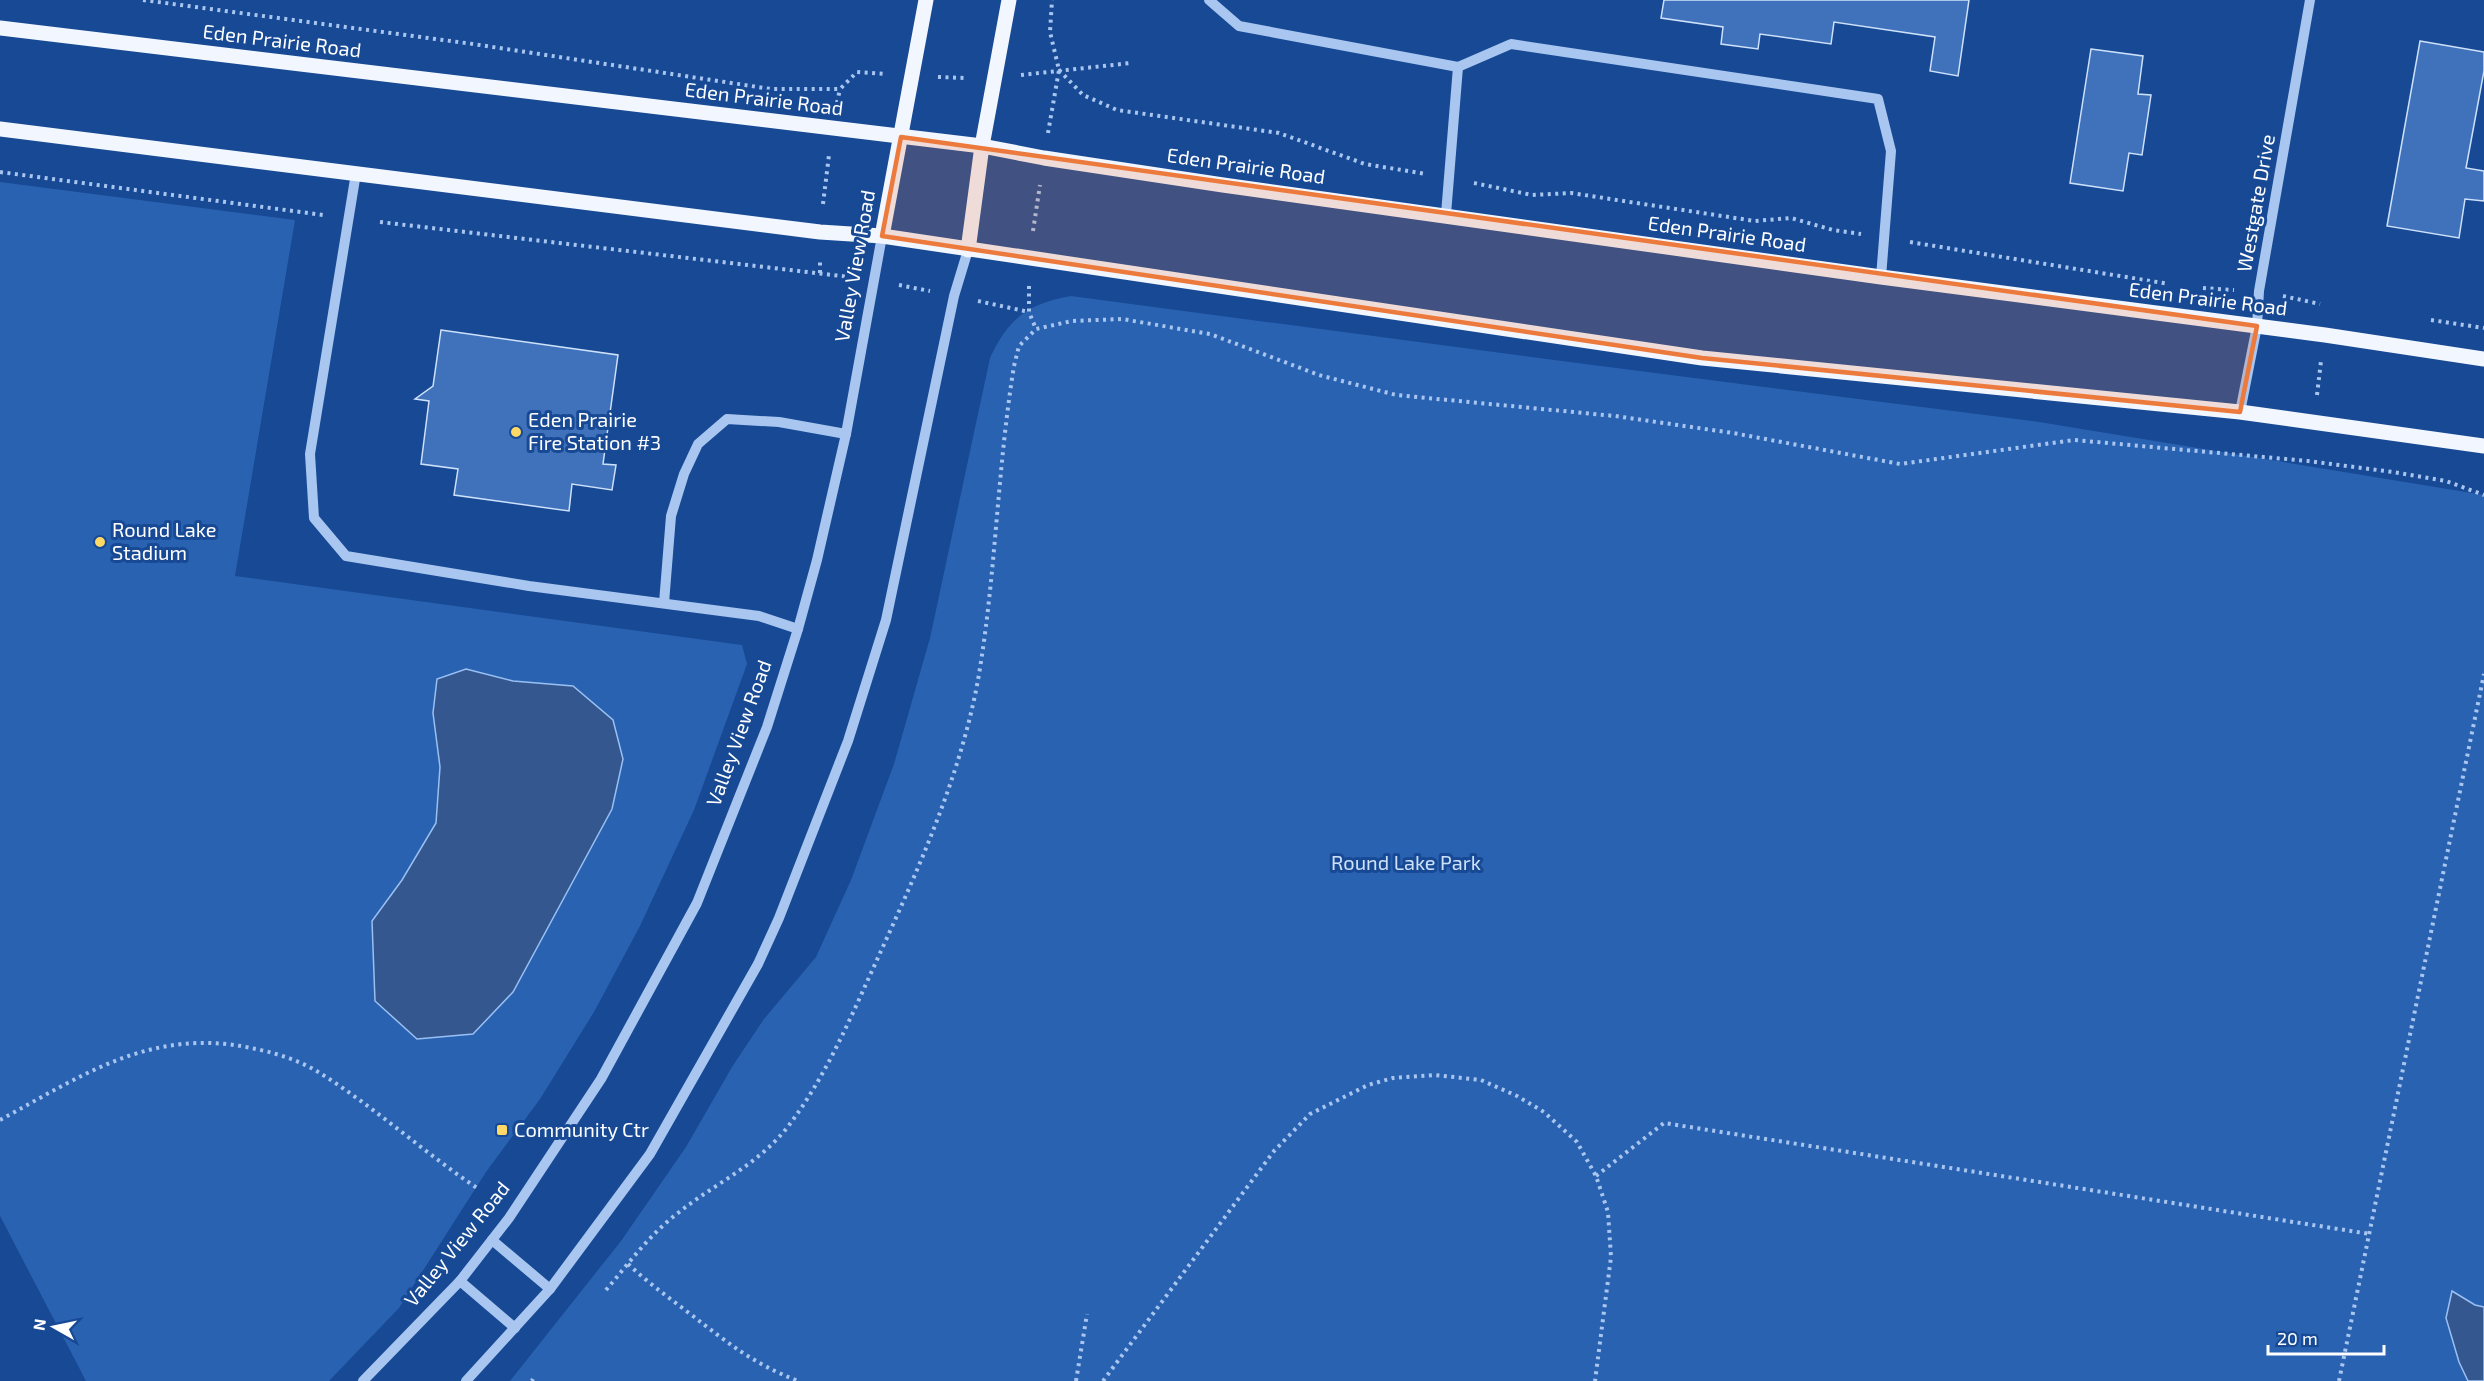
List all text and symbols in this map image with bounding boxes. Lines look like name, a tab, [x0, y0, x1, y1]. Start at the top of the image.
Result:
street label: Eden Prairie Road	[202, 18, 363, 62]
street label: Eden Prairie Road	[684, 76, 845, 120]
street label: Westgate Drive	[2231, 132, 2279, 274]
street label: Eden Prairie Road	[1166, 142, 1327, 188]
street label: Valley View Road	[829, 188, 879, 344]
street label: Eden Prairie Road	[1647, 210, 1808, 256]
street label: Eden Prairie Road	[2128, 276, 2289, 320]
place label: Eden Prairie Fire Station #3	[528, 407, 661, 454]
marker: Eden Prairie Fire Station #3	[509, 425, 523, 439]
place label: Round Lake Stadium	[112, 517, 216, 564]
marker: Round Lake Stadium	[93, 535, 107, 549]
street label: Valley View Road	[700, 656, 776, 809]
park label: Round Lake Park	[1331, 850, 1481, 874]
place label: Community Ctr	[514, 1117, 649, 1141]
marker: Community Ctr	[495, 1123, 509, 1137]
street label: Valley View Road	[399, 1176, 514, 1311]
north arrow	[24, 1297, 84, 1357]
text: N	[28, 1317, 49, 1332]
scale bar	[2268, 1318, 2384, 1356]
text: 20 m	[2277, 1327, 2318, 1349]

